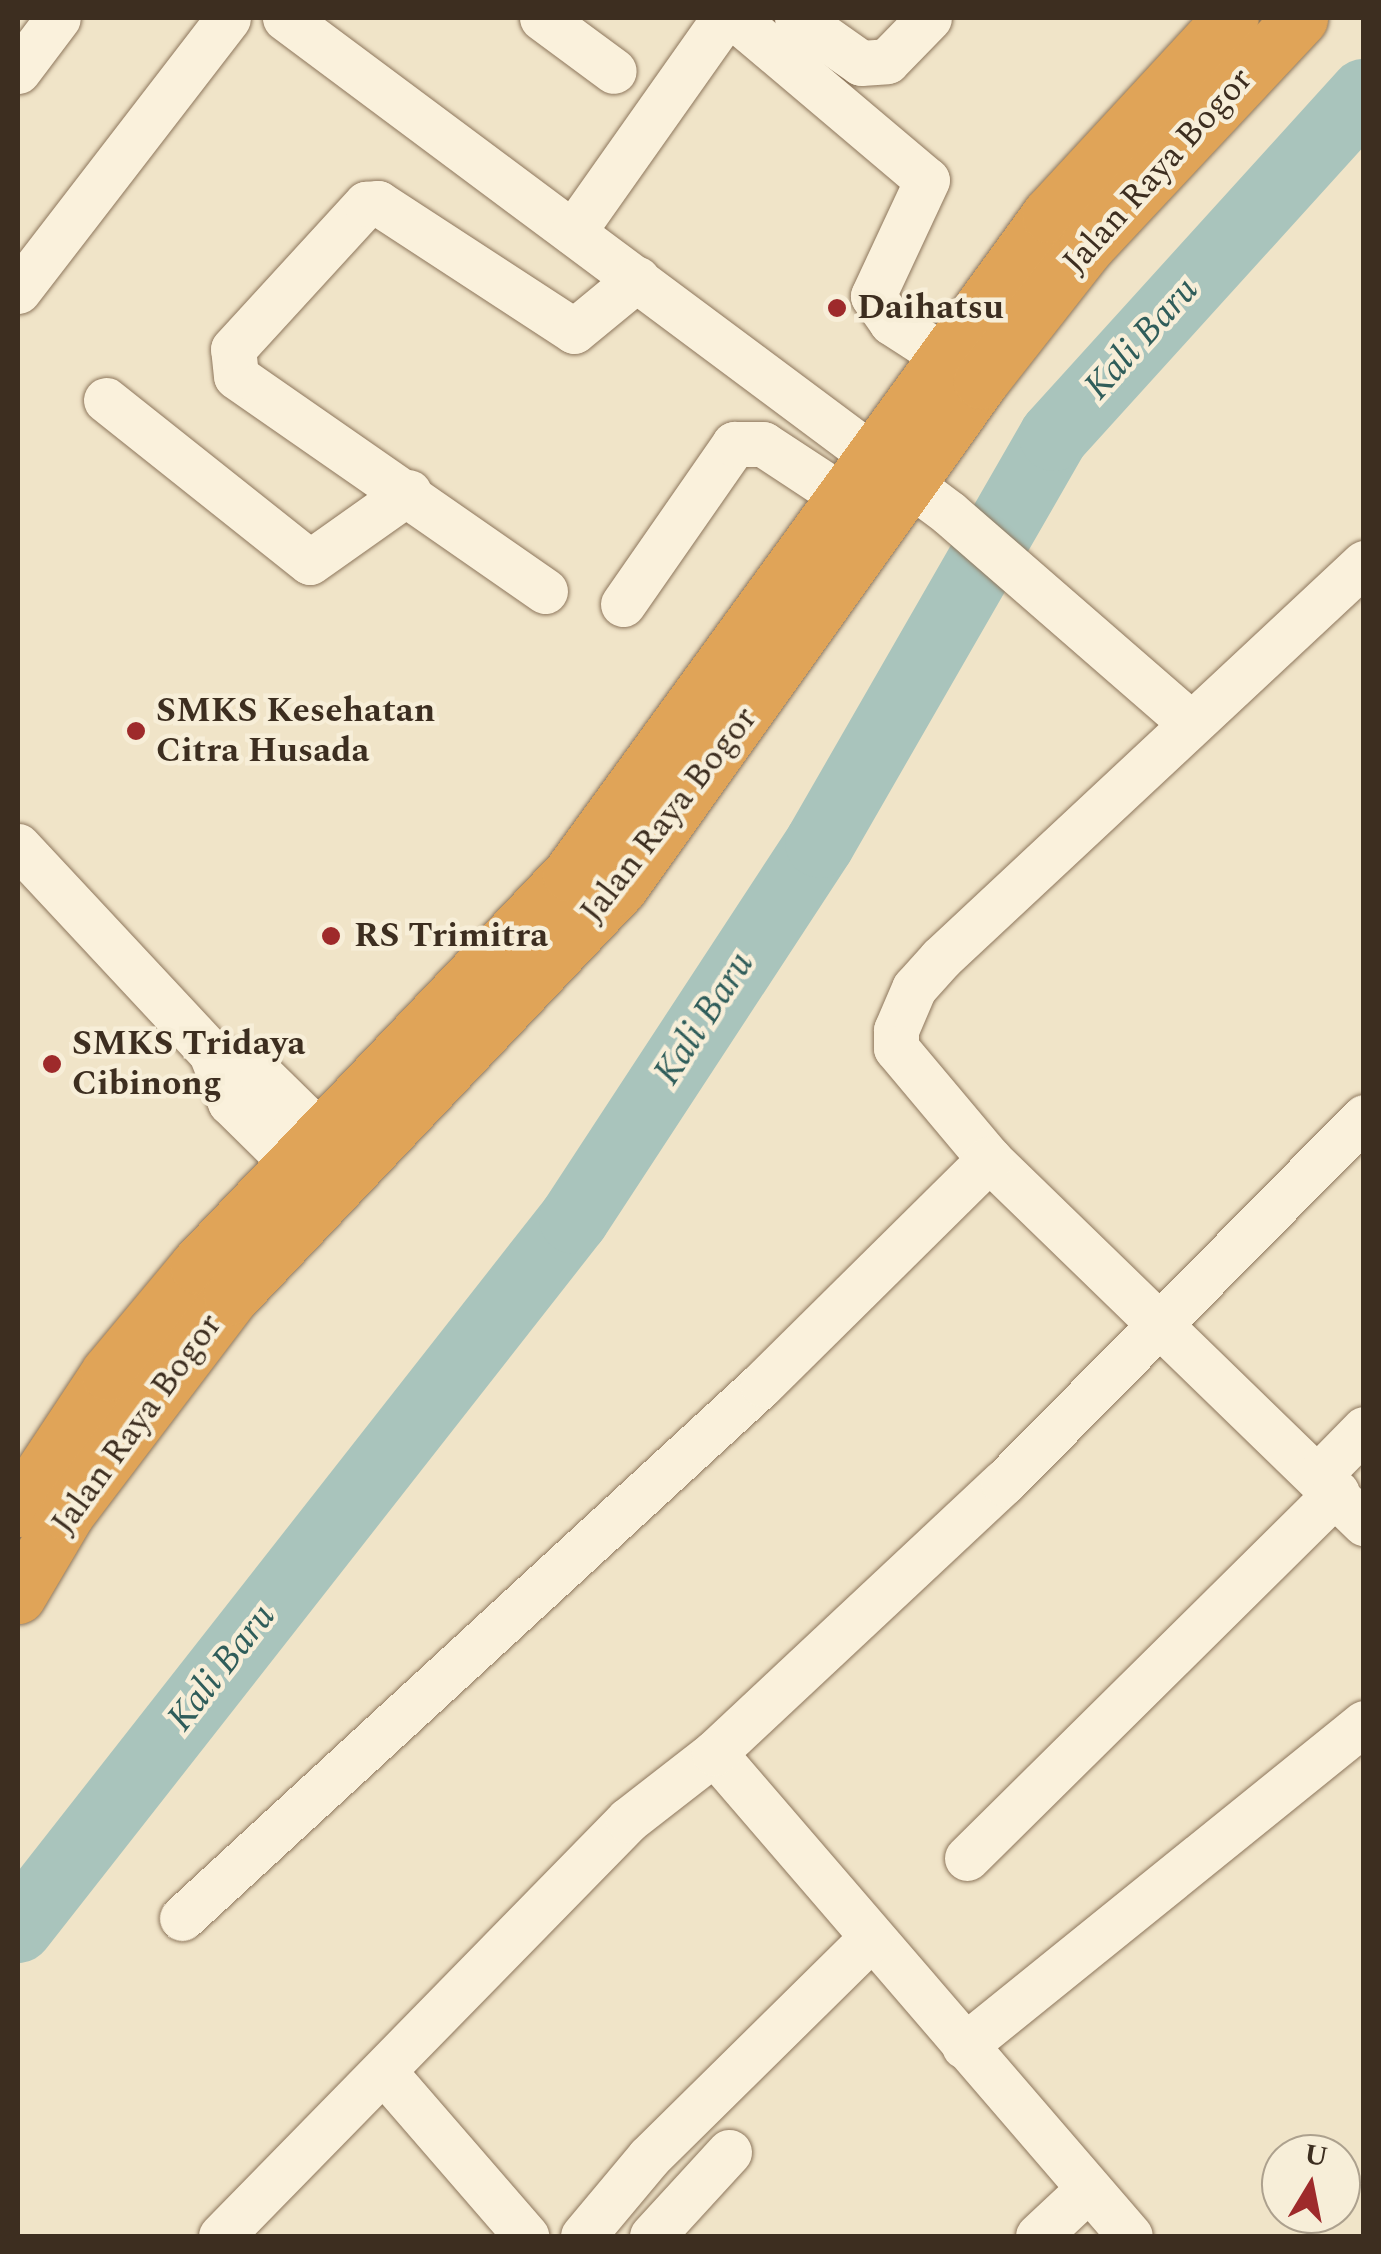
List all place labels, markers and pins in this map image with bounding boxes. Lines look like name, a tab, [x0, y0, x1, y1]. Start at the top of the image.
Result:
place label: Daihatsu	[857, 287, 1004, 329]
marker: Daihatsu	[826, 297, 848, 319]
place label: SMKS Kesehatan Citra Husada	[156, 690, 435, 772]
marker: SMKS Kesehatan Citra Husada	[125, 720, 147, 742]
place label: RS Trimitra	[354, 915, 548, 957]
marker: RS Trimitra	[318, 923, 344, 949]
place label: SMKS Tridaya Cibinong	[72, 1023, 305, 1105]
marker: SMKS Tridaya Cibinong	[41, 1053, 63, 1075]

